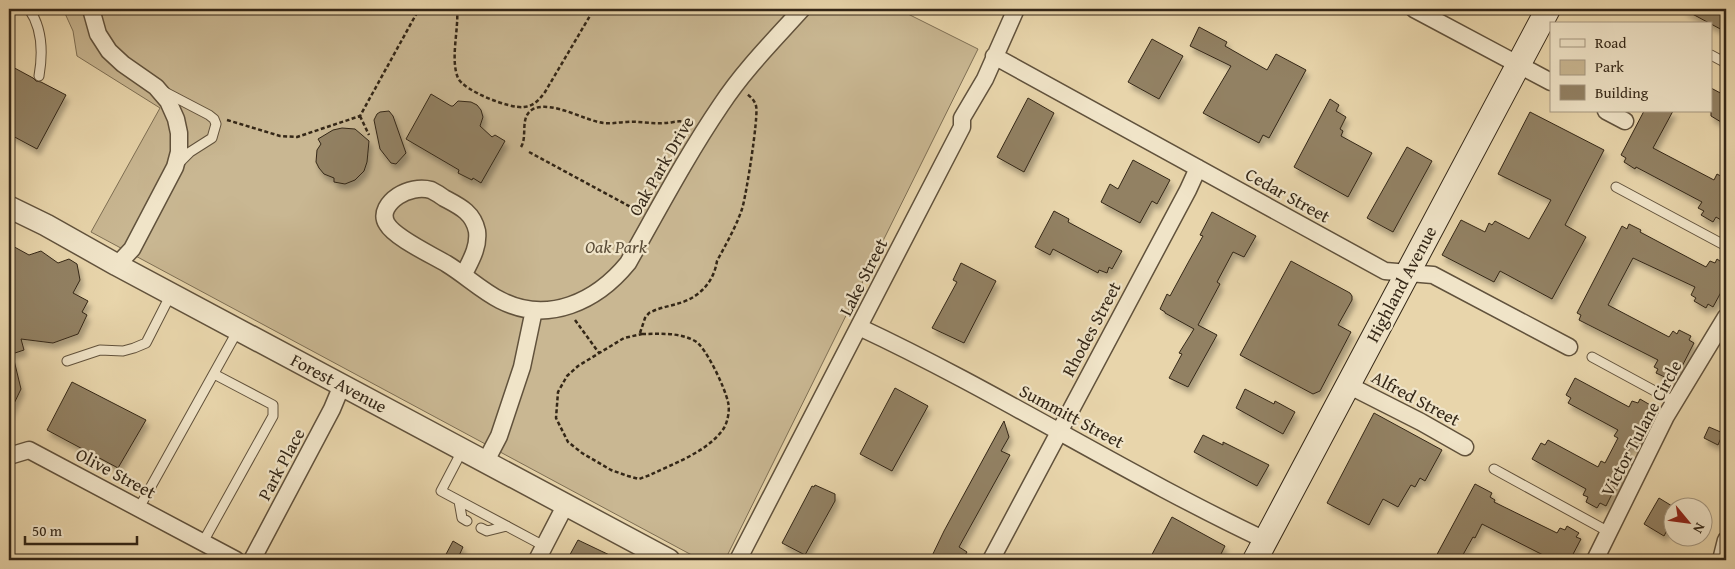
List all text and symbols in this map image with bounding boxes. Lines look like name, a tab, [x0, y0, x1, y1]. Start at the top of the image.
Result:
legend	[1550, 22, 1712, 112]
text: Road	[1595, 32, 1626, 53]
text: Park	[1595, 56, 1624, 77]
text: Building	[1595, 82, 1649, 103]
street label: Oak Park Drive	[621, 111, 701, 221]
street label: Cedar Street	[1241, 161, 1336, 230]
street label: Highland Avenue	[1359, 221, 1443, 347]
park label: Oak Park	[585, 233, 648, 260]
street label: Lake Street	[832, 233, 894, 321]
street label: Rhodes Street	[1055, 276, 1128, 381]
street label: Forest Avenue	[286, 346, 392, 420]
street label: Victor Tulane Circle	[1594, 355, 1688, 501]
street label: Alfred Street	[1367, 363, 1465, 433]
street label: Summitt Street	[1015, 377, 1130, 455]
street label: Park Place	[251, 423, 311, 505]
street label: Olive Street	[71, 441, 162, 506]
north arrow	[1662, 496, 1712, 546]
scale bar	[25, 514, 138, 546]
text: N	[1688, 519, 1710, 538]
text: 50 m	[32, 520, 63, 541]

